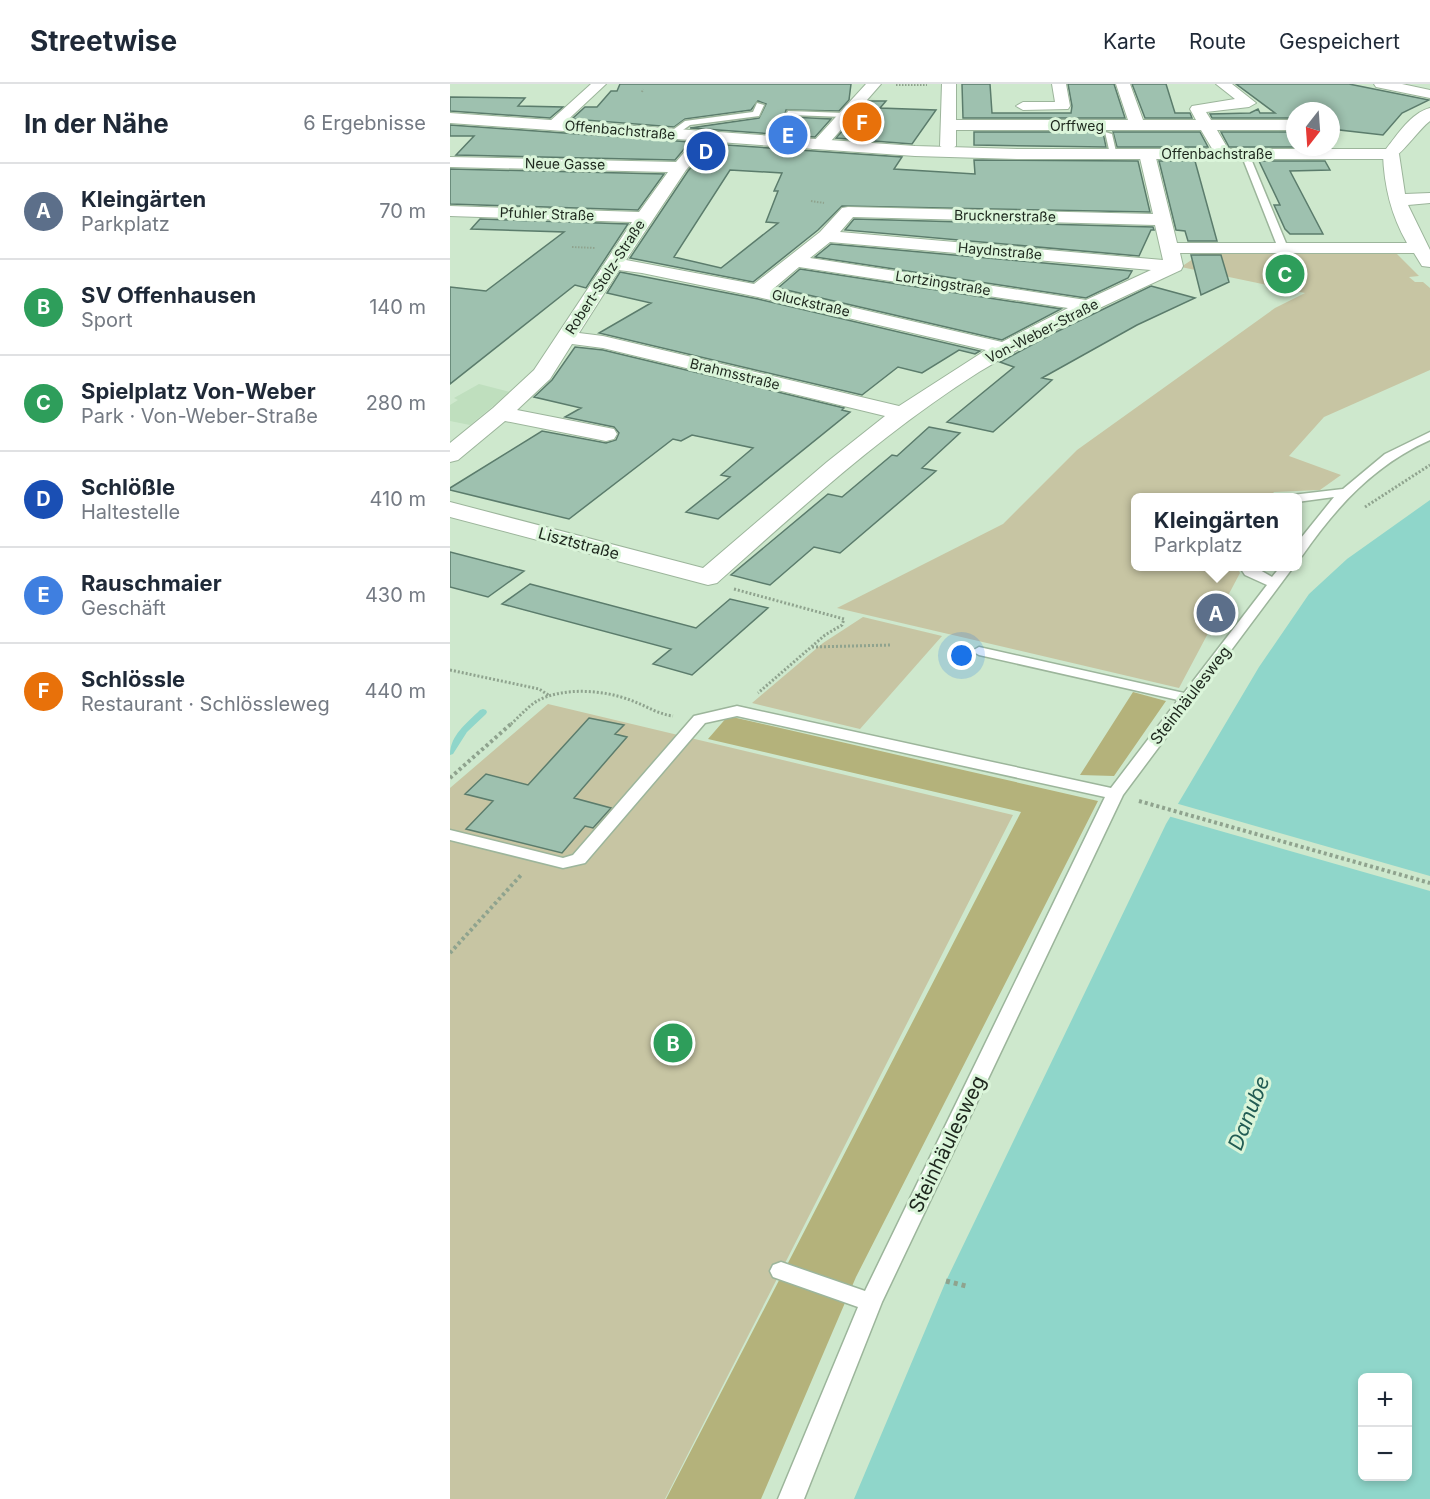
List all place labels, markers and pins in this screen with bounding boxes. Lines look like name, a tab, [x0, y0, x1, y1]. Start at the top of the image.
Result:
pin: F	[842, 99, 882, 144]
pin: E	[768, 112, 808, 158]
pin: D	[686, 128, 726, 174]
pin: C	[1266, 252, 1304, 297]
pin: A	[1196, 590, 1236, 636]
pin: B	[654, 1020, 692, 1066]

